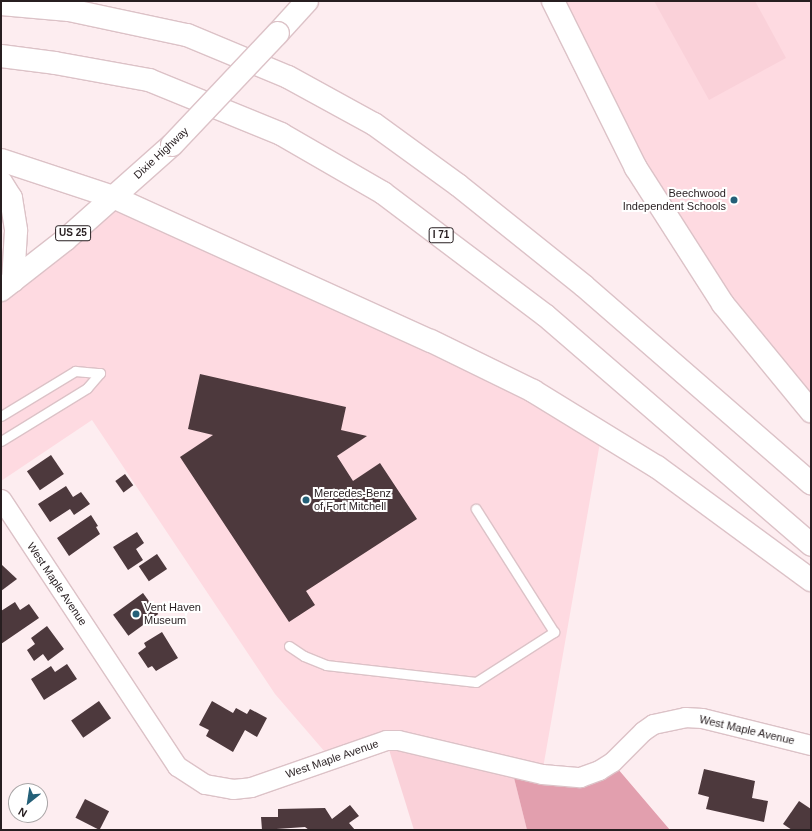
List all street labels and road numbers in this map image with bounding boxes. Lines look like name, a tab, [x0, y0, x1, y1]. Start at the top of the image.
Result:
street label: Dixie Highway	[131, 124, 191, 182]
road number: US 25	[55, 225, 91, 241]
road number: I 71	[428, 227, 454, 243]
street label: West Maple Avenue	[24, 540, 90, 628]
street label: West Maple Avenue	[698, 713, 796, 747]
street label: West Maple Avenue	[284, 737, 380, 781]

